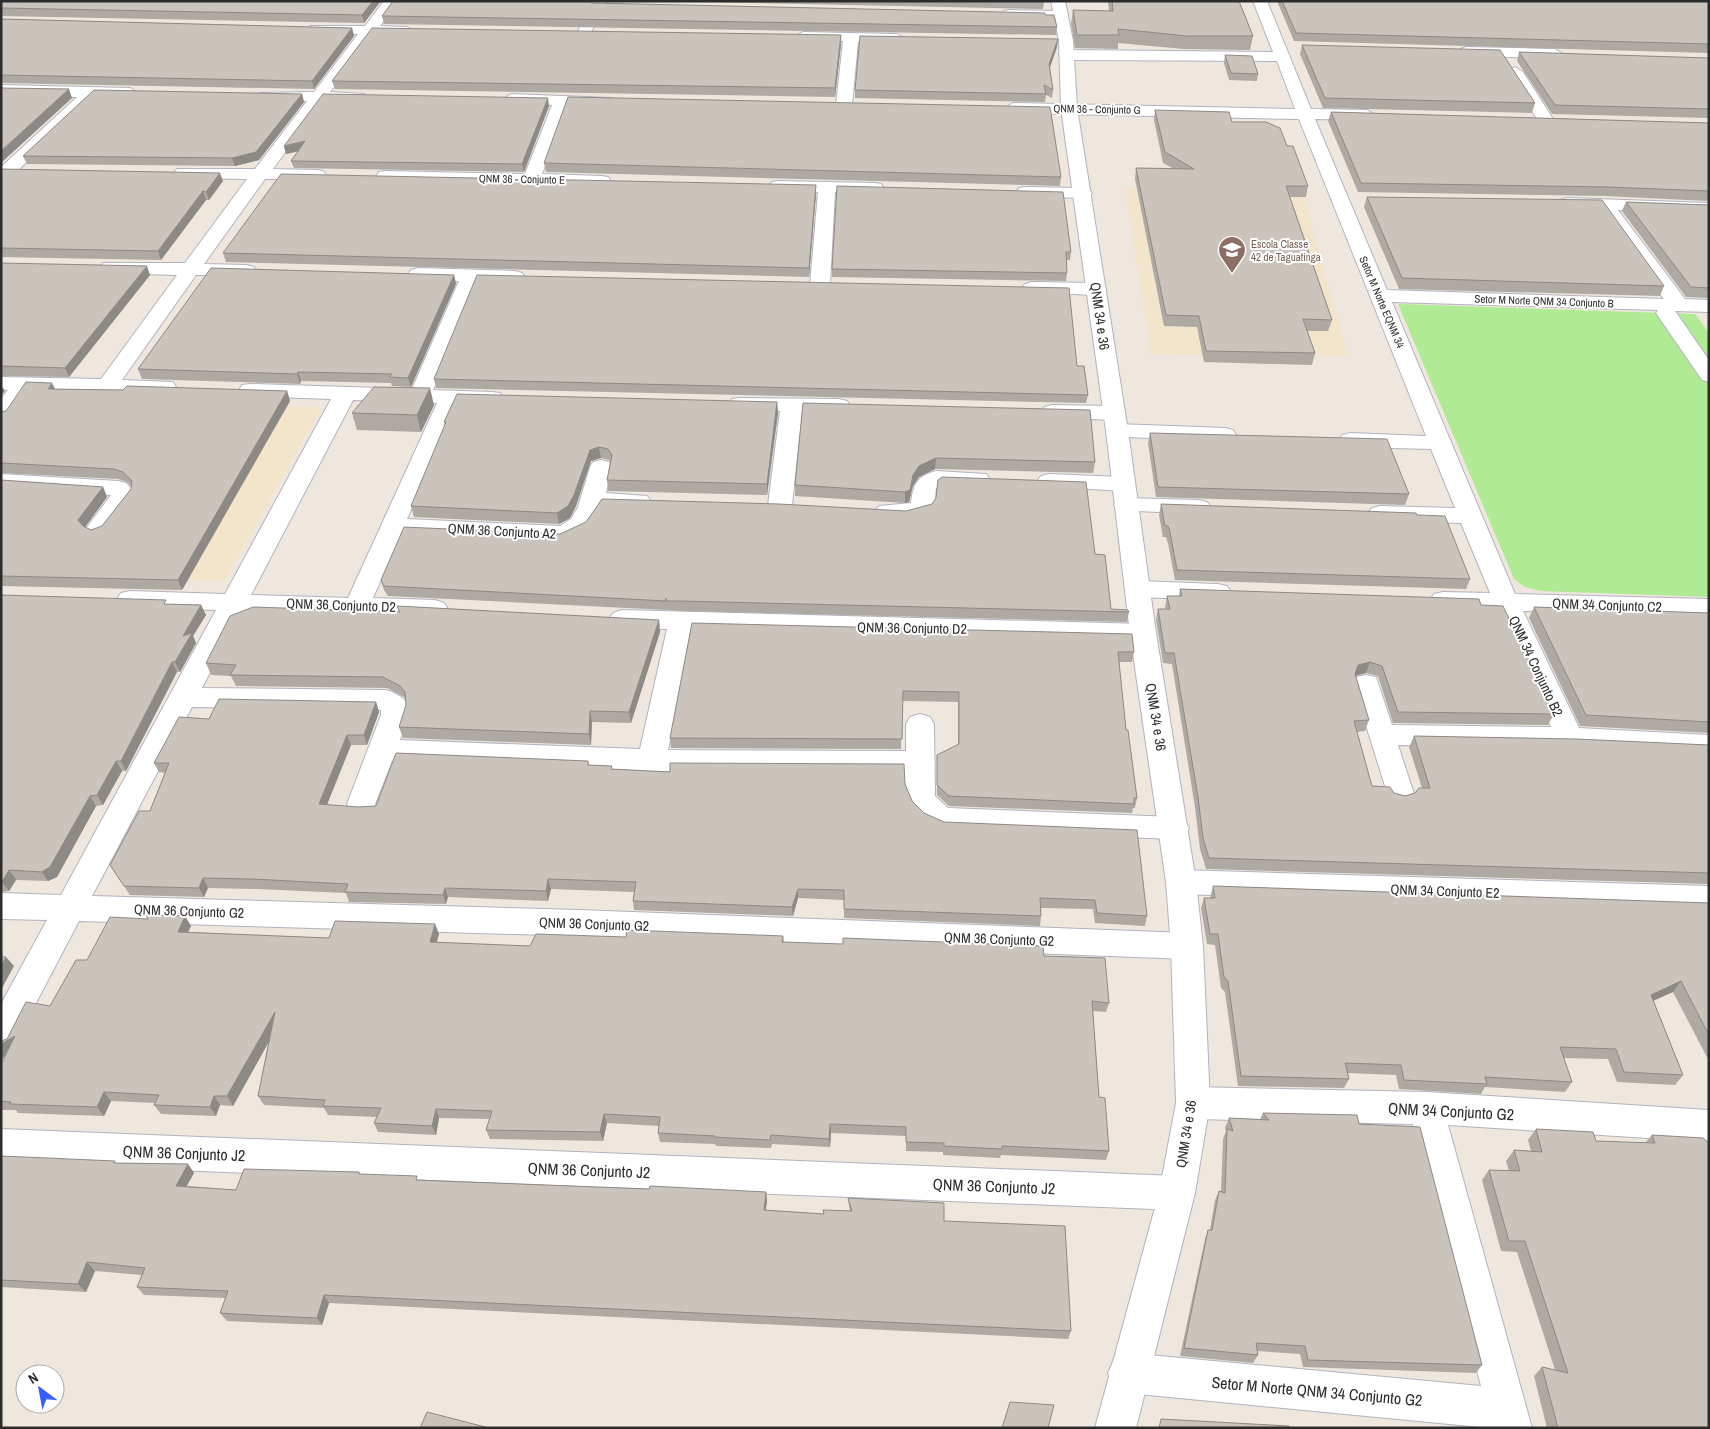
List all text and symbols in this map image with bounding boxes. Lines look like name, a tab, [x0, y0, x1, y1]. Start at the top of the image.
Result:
street label: QNM 36 - Conjunto G	[1053, 101, 1141, 117]
street label: QNM 36 - Conjunto E	[479, 171, 565, 187]
school or university icon: Escola Classe 42 de Taguatinga	[1217, 235, 1247, 274]
place label: Escola Classe 42 de Taguatinga	[1251, 237, 1321, 264]
street label: Setor M Norte EQNM 34	[1356, 254, 1408, 350]
street label: QNM 34 e 36	[1086, 281, 1114, 351]
street label: Setor M Norte QNM 34 Conjunto B	[1474, 292, 1614, 310]
street label: QNM 36 Conjunto A2	[447, 519, 557, 543]
street label: QNM 36 Conjunto D2	[286, 594, 396, 616]
street label: QNM 34 Conjunto C2	[1552, 594, 1662, 616]
street label: QNM 34 Conjunto B2	[1505, 613, 1567, 719]
street label: QNM 36 Conjunto D2	[857, 618, 967, 638]
street label: QNM 34 e 36	[1142, 682, 1170, 752]
street label: QNM 34 Conjunto E2	[1390, 880, 1500, 902]
street label: QNM 36 Conjunto G2	[134, 900, 244, 922]
street label: QNM 36 Conjunto G2	[539, 913, 649, 935]
street label: QNM 36 Conjunto G2	[944, 928, 1054, 950]
street label: QNM 34 Conjunto G2	[1387, 1097, 1515, 1125]
street label: QNM 34 e 36	[1172, 1099, 1200, 1169]
street label: QNM 36 Conjunto J2	[122, 1140, 246, 1166]
street label: QNM 36 Conjunto J2	[527, 1157, 651, 1183]
street label: QNM 36 Conjunto J2	[932, 1173, 1056, 1199]
north arrow	[15, 1364, 65, 1414]
text: N	[25, 1368, 41, 1388]
street label: Setor M Norte QNM 34 Conjunto G2	[1211, 1371, 1423, 1411]

